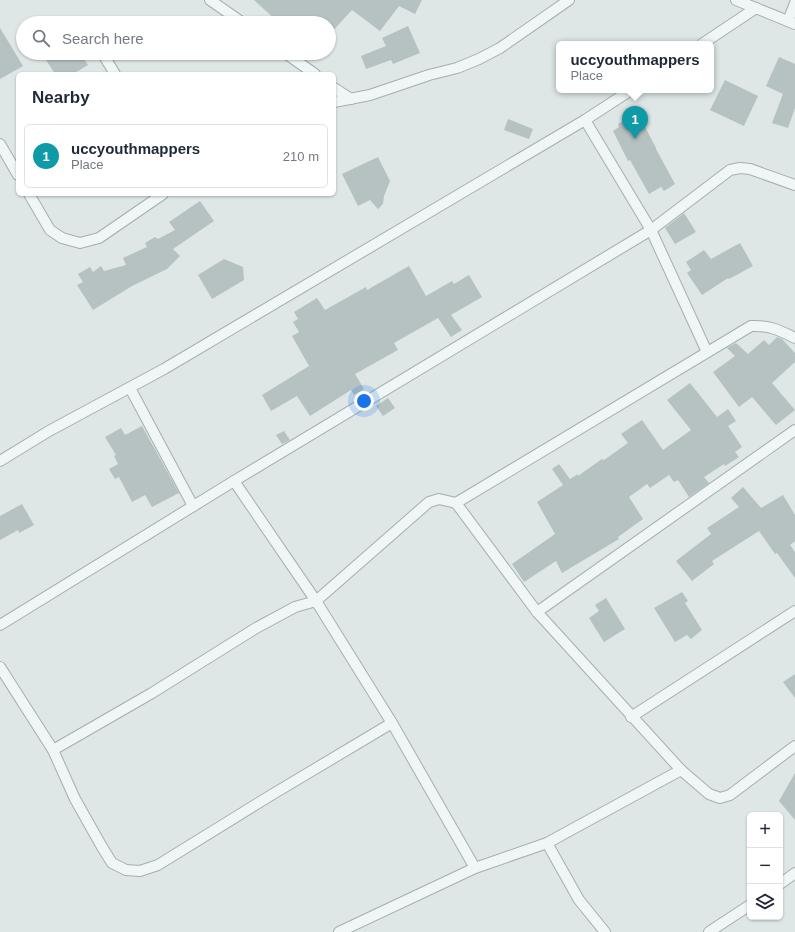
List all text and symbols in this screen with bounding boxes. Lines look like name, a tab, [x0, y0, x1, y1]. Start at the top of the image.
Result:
search box	[16, 16, 336, 60]
icon: search	[30, 27, 52, 49]
text: Search here	[62, 30, 144, 47]
popup	[556, 41, 714, 93]
text: uccyouthmappers	[570, 51, 700, 68]
text: Place	[570, 68, 603, 83]
text: Nearby	[32, 88, 90, 107]
pin: 1	[622, 106, 648, 139]
text: uccyouthmappers	[71, 140, 200, 157]
text: 1	[42, 149, 50, 164]
text: 210 m	[283, 149, 319, 164]
text: Place	[71, 157, 104, 172]
your location	[354, 391, 374, 411]
map controls	[747, 812, 783, 920]
button: +	[747, 812, 783, 848]
button: −	[747, 848, 783, 884]
button: layers	[747, 884, 783, 920]

